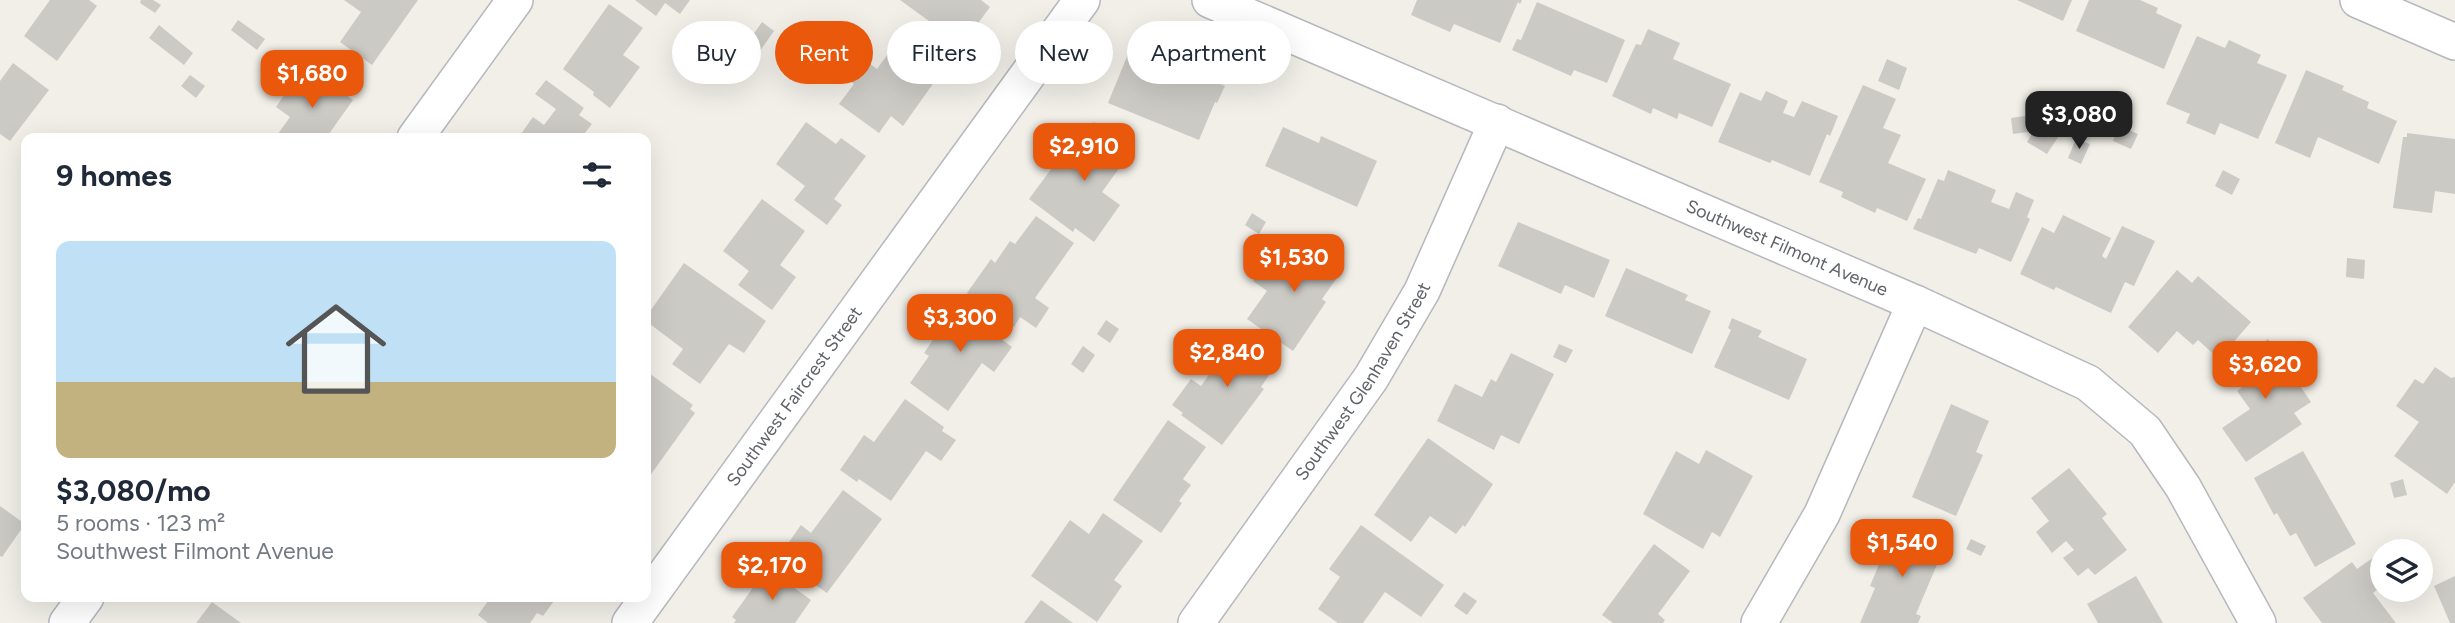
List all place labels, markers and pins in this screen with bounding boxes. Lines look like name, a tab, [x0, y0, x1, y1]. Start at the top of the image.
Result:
pin: $1,680	[255, 50, 369, 110]
pin: $3,080	[2022, 92, 2136, 151]
pin: $2,910	[1027, 124, 1141, 183]
pin: $1,530	[1237, 234, 1351, 294]
pin: $3,300	[903, 294, 1017, 354]
pin: $2,840	[1170, 330, 1284, 389]
pin: $3,620	[2208, 342, 2322, 401]
pin: $1,540	[1845, 520, 1959, 579]
pin: $2,170	[715, 542, 829, 602]

